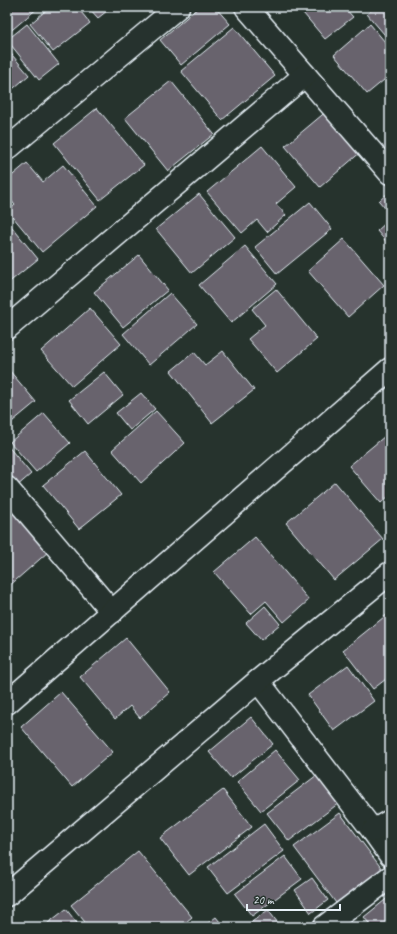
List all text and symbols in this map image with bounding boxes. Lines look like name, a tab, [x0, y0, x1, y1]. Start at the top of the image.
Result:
scale bar	[247, 886, 340, 912]
text: 20 m	[253, 892, 275, 908]

